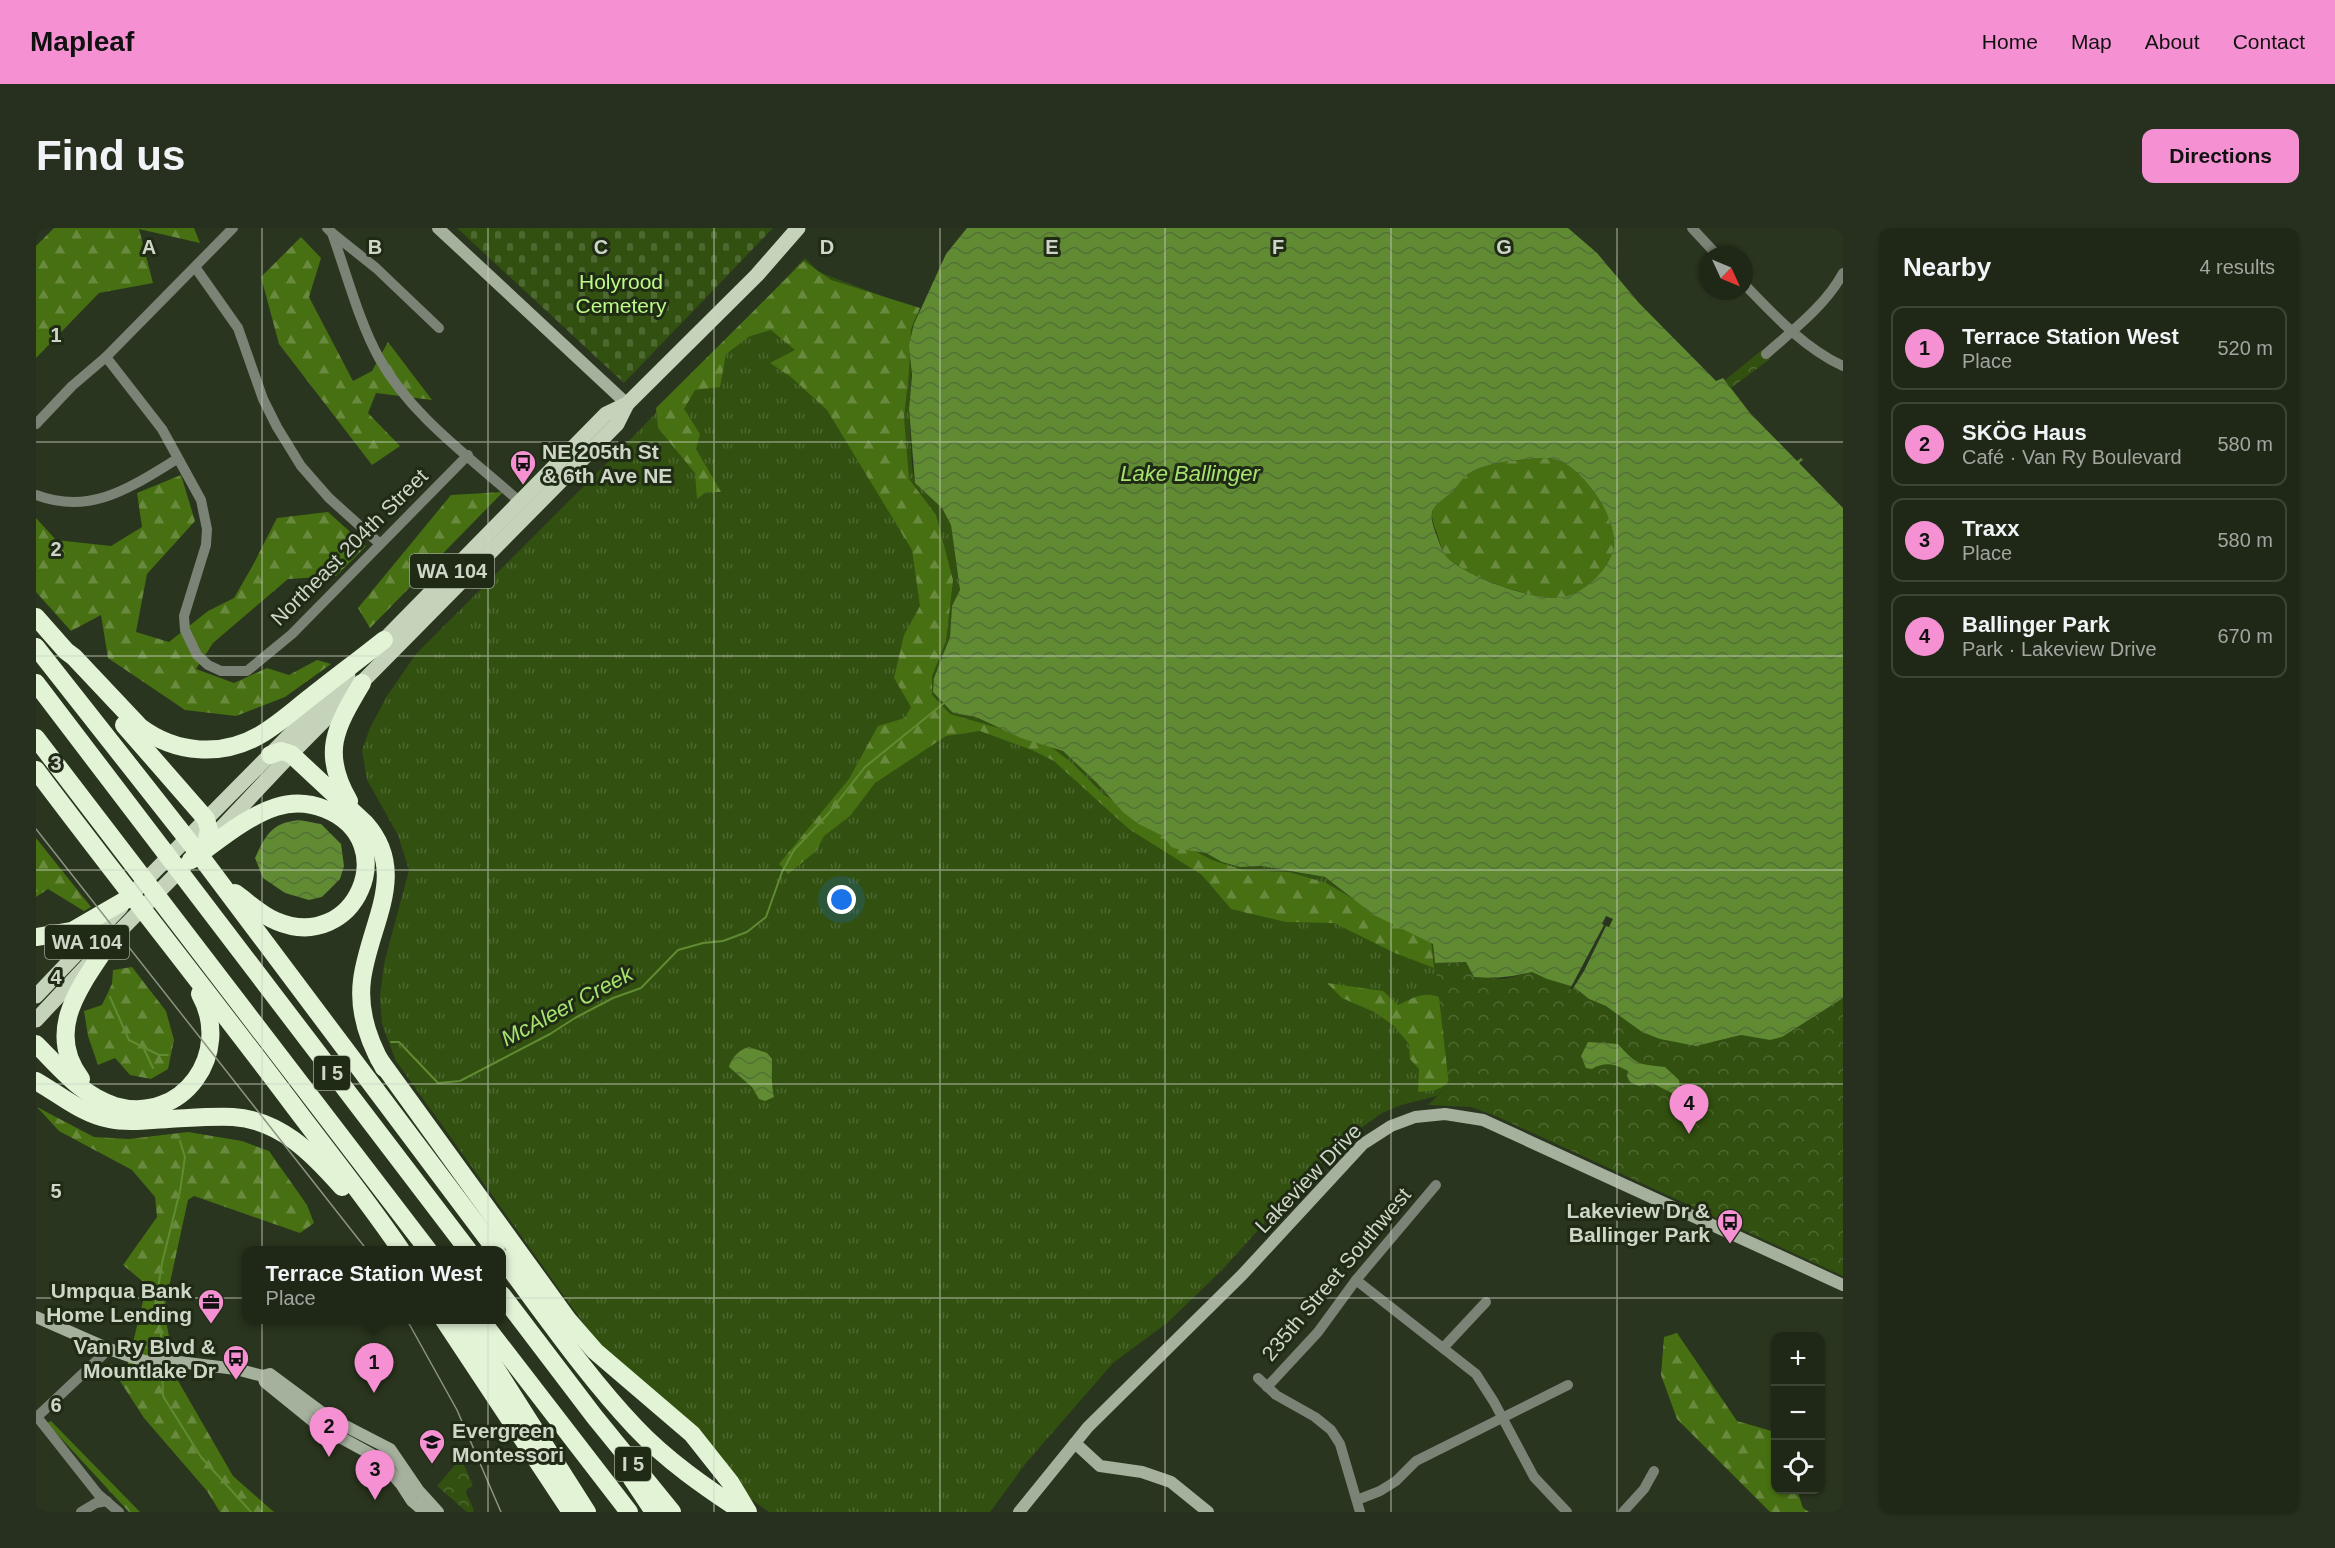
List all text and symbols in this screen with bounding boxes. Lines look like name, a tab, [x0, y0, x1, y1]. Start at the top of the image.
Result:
text: Mapleaf	[30, 26, 134, 57]
text: Home	[1982, 30, 2038, 53]
text: Map	[2071, 30, 2112, 53]
text: About	[2145, 30, 2200, 53]
text: Contact	[2233, 30, 2305, 53]
button: Directions	[2142, 129, 2299, 183]
text: Find us	[36, 132, 185, 179]
text: A	[142, 236, 156, 258]
text: B	[368, 236, 382, 258]
text: C	[594, 236, 608, 258]
text: D	[820, 236, 834, 258]
text: E	[1045, 236, 1059, 258]
text: F	[1272, 236, 1284, 258]
text: G	[1496, 236, 1512, 258]
north arrow	[1699, 246, 1753, 300]
text: Nearby	[1903, 252, 1991, 282]
text: 4 results	[2199, 256, 2275, 278]
park label: Holyrood Cemetery	[575, 270, 667, 317]
text: 1	[50, 324, 62, 346]
text: Terrace Station West	[1962, 324, 2179, 349]
text: 1	[1919, 337, 1930, 359]
text: 520 m	[2217, 337, 2273, 359]
text: Place	[1962, 350, 2012, 372]
text: SKÖG Haus	[1962, 420, 2087, 445]
text: 2	[1919, 433, 1930, 455]
text: 580 m	[2217, 433, 2273, 455]
place label: NE 205th St & 6th Ave NE	[542, 440, 672, 487]
text: Café · Van Ry Boulevard	[1962, 446, 2182, 468]
bus stop icon: NE 205th St & 6th Ave NE	[508, 448, 538, 486]
water label: Lake Ballinger	[1120, 461, 1261, 486]
street label: Northeast 204th Street	[266, 464, 432, 630]
text: Traxx	[1962, 516, 2020, 541]
text: 3	[1919, 529, 1930, 551]
text: 580 m	[2217, 529, 2273, 551]
text: 2	[50, 538, 62, 560]
text: Place	[1962, 542, 2012, 564]
road number: WA 104	[410, 554, 494, 588]
text: Ballinger Park	[1962, 612, 2110, 637]
text: 4	[1919, 625, 1930, 647]
text: 670 m	[2217, 625, 2273, 647]
text: Park · Lakeview Drive	[1962, 638, 2157, 660]
text: 3	[50, 752, 62, 774]
your location	[827, 885, 856, 914]
road number: WA 104	[45, 925, 129, 959]
water label: McAleer Creek	[497, 960, 638, 1051]
text: 4	[50, 966, 62, 988]
road number: I 5	[314, 1056, 350, 1090]
pin: 4	[1670, 1084, 1708, 1134]
street label: Lakeview Drive	[1250, 1119, 1366, 1237]
text: 5	[50, 1180, 62, 1202]
street label: 235th Street Southwest	[1257, 1183, 1415, 1365]
place label: Lakeview Dr & Ballinger Park	[1566, 1199, 1710, 1246]
bus stop icon: Lakeview Dr & Ballinger Park	[1715, 1207, 1745, 1245]
popup	[242, 1246, 506, 1324]
text: Terrace Station West	[266, 1261, 482, 1286]
place label: Umpqua Bank Home Lending	[46, 1279, 192, 1326]
office icon: Umpqua Bank Home Lending	[196, 1287, 226, 1325]
text: Place	[266, 1287, 316, 1309]
map controls	[1771, 1332, 1825, 1494]
button: +	[1771, 1332, 1825, 1386]
place label: Van Ry Blvd & Mountlake Dr	[74, 1335, 216, 1382]
bus stop icon: Van Ry Blvd & Mountlake Dr	[221, 1343, 251, 1381]
pin: 1	[354, 1344, 394, 1393]
button: −	[1771, 1386, 1825, 1440]
text: 6	[50, 1394, 62, 1416]
pin: 2	[310, 1408, 348, 1457]
place label: Evergreen Montessori	[452, 1419, 564, 1466]
school or university icon: Evergreen Montessori	[417, 1427, 447, 1465]
button: locate	[1771, 1440, 1825, 1494]
road number: I 5	[615, 1447, 651, 1481]
pin: 3	[356, 1450, 394, 1500]

